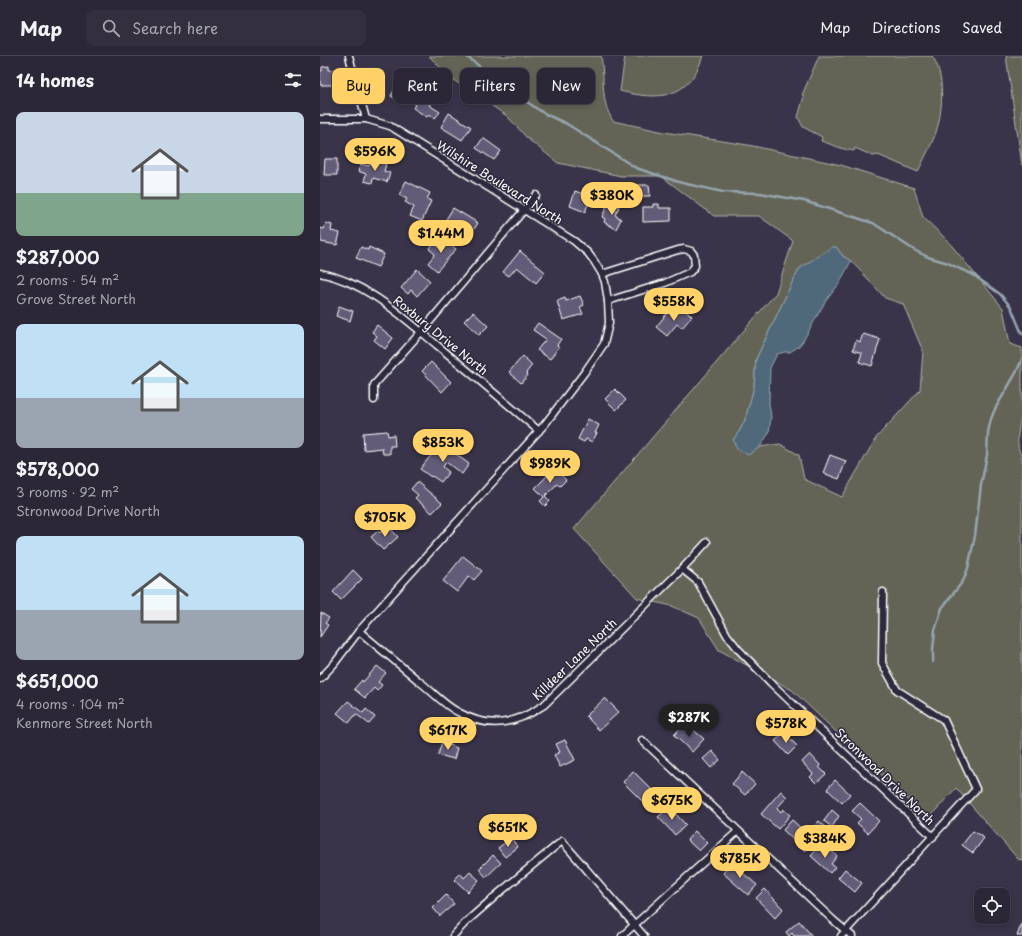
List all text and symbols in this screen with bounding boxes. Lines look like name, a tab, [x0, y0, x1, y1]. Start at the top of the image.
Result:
search box	[86, 10, 366, 46]
text: Map	[20, 14, 62, 42]
text: Search here	[132, 16, 218, 39]
icon: search	[100, 17, 122, 39]
text: Map	[820, 17, 850, 38]
text: Directions	[872, 17, 940, 38]
text: Saved	[962, 17, 1002, 38]
text: 14 homes	[16, 67, 94, 93]
chip: Buy	[332, 68, 385, 104]
chip: Rent	[393, 68, 452, 104]
chip: Filters	[460, 68, 529, 104]
chip: New	[537, 68, 595, 104]
icon: filters	[282, 69, 304, 91]
street label: Wilshire Boulevard North	[433, 136, 567, 228]
icon: home	[124, 138, 196, 210]
pin: $596K	[347, 138, 403, 172]
text: $596K	[354, 141, 396, 160]
pin: $380K	[584, 182, 640, 216]
text: $380K	[590, 185, 634, 204]
pin: $1.44M	[408, 220, 474, 254]
text: $1.44M	[417, 223, 465, 242]
text: $287,000	[16, 244, 99, 270]
text: 2 rooms · 54 m²	[16, 270, 119, 289]
pin: $558K	[646, 288, 702, 322]
text: Grove Street North	[16, 289, 136, 308]
street label: Roxbury Drive North	[390, 291, 492, 379]
text: $558K	[653, 291, 695, 310]
icon: home	[124, 350, 196, 422]
pin: $853K	[415, 429, 471, 463]
text: $853K	[422, 432, 464, 451]
pin: $989K	[522, 450, 578, 484]
text: $989K	[529, 453, 571, 472]
text: $578,000	[16, 456, 99, 482]
text: 3 rooms · 92 m²	[16, 482, 119, 501]
text: Stronwood Drive North	[16, 501, 160, 520]
pin: $705K	[357, 504, 413, 538]
text: $705K	[364, 507, 406, 526]
icon: home	[124, 562, 196, 634]
street label: Killdeer Lane North	[528, 614, 620, 704]
text: $651,000	[16, 668, 98, 694]
text: 4 rooms · 104 m²	[16, 694, 125, 713]
pin: $287K	[661, 704, 717, 738]
text: $287K	[668, 707, 710, 726]
pin: $578K	[758, 710, 814, 744]
text: Kenmore Street North	[16, 713, 153, 732]
text: $578K	[765, 713, 807, 732]
pin: $617K	[420, 717, 476, 751]
text: $617K	[428, 720, 468, 739]
street label: Stronwood Drive North	[831, 723, 939, 829]
pin: $675K	[644, 787, 700, 821]
text: $675K	[651, 790, 693, 809]
pin: $651K	[480, 814, 536, 848]
text: $651K	[488, 817, 528, 836]
pin: $384K	[797, 825, 853, 859]
text: $384K	[803, 828, 847, 847]
pin: $785K	[712, 845, 768, 879]
text: $785K	[719, 848, 761, 867]
map controls	[974, 888, 1010, 924]
button: locate	[974, 888, 1010, 924]

